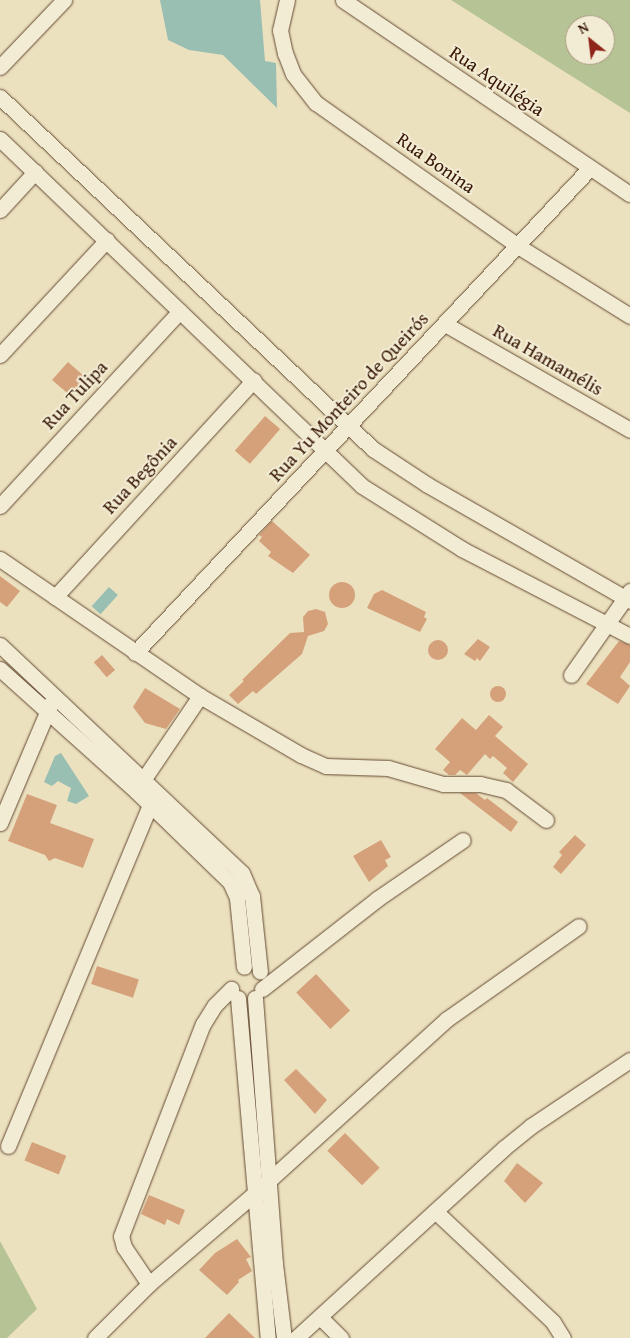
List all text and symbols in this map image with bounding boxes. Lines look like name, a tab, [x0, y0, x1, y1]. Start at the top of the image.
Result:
north arrow	[565, 15, 615, 65]
text: N	[574, 17, 592, 39]
street label: Rua Aquilégia	[445, 41, 549, 121]
street label: Rua Bonina	[392, 128, 480, 198]
street label: Rua Yu Monteiro de Queirós	[265, 308, 433, 486]
street label: Rua Hamamélis	[489, 319, 607, 401]
street label: Rua Tulipa	[38, 356, 112, 434]
street label: Rua Begônia	[98, 431, 182, 519]

